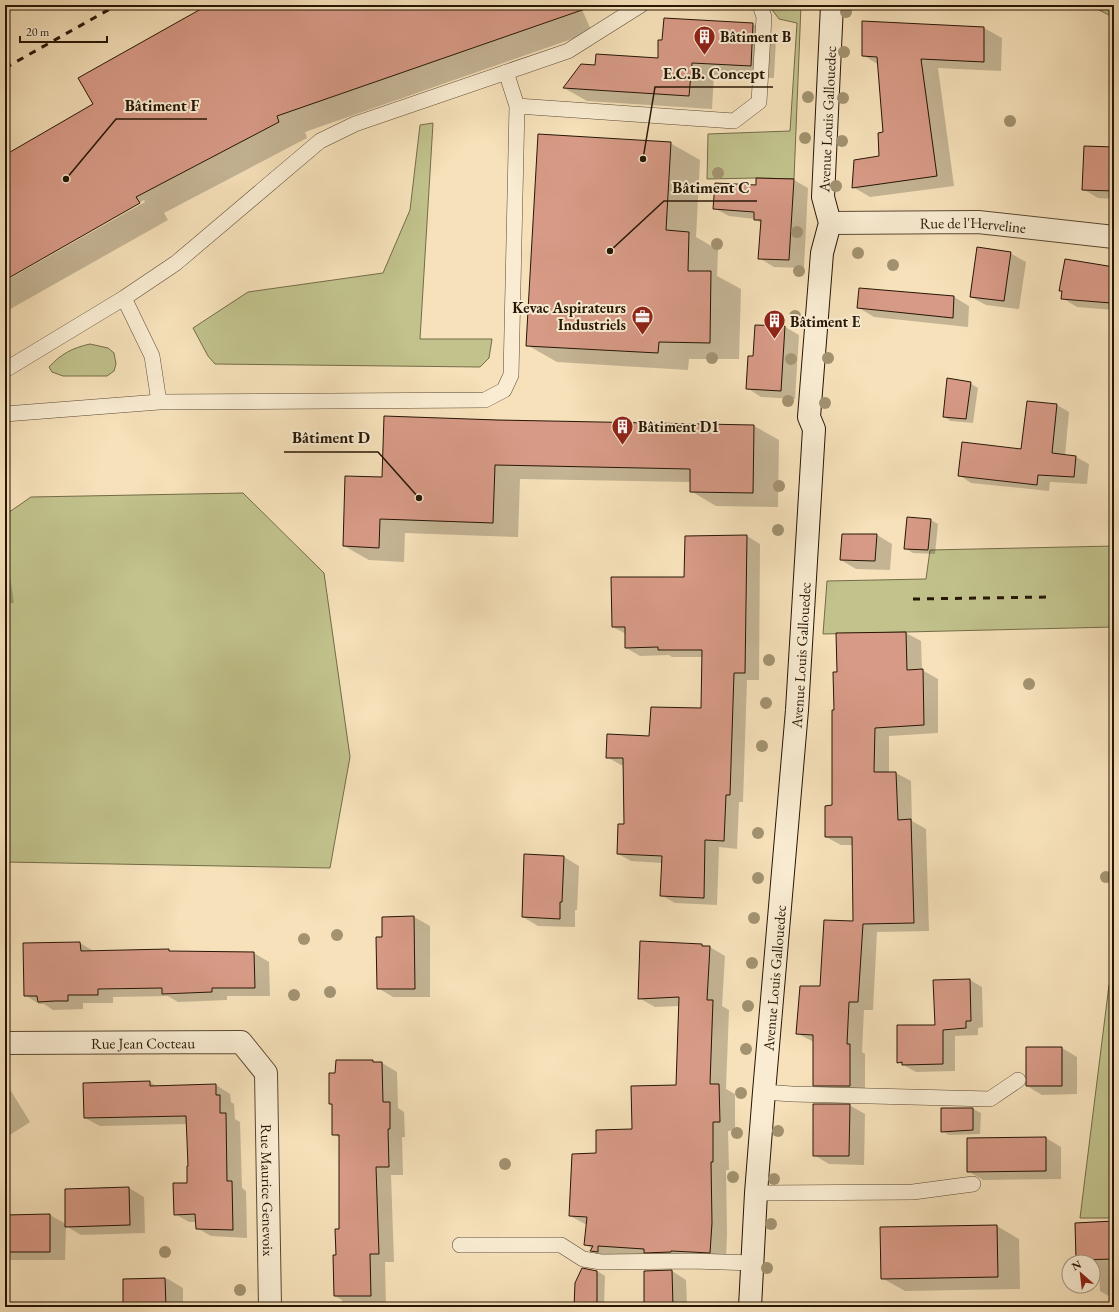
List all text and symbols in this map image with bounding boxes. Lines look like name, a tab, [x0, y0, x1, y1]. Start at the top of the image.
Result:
scale bar	[20, 18, 107, 44]
building icon: Bâtiment B	[692, 23, 718, 56]
text: 20 m	[26, 24, 50, 40]
place label: Bâtiment B	[720, 27, 791, 46]
street label: Avenue Louis Gallouedec	[814, 45, 840, 194]
callout: E.C.B. Concept	[655, 59, 773, 87]
text: E.C.B. Concept	[663, 63, 765, 84]
callout: Bâtiment F	[116, 91, 207, 119]
text: Bâtiment F	[125, 95, 200, 116]
callout: Bâtiment C	[664, 173, 757, 201]
text: Bâtiment C	[672, 177, 750, 198]
street label: Rue de l'Herveline	[920, 212, 1027, 237]
place label: Kevac Aspirateurs Industriels	[512, 298, 626, 334]
office icon: Kevac Aspirateurs Industriels	[629, 303, 655, 336]
building icon: Bâtiment E	[762, 308, 788, 341]
place label: Bâtiment E	[790, 312, 861, 331]
building icon: Bâtiment D1	[609, 413, 635, 446]
place label: Bâtiment D1	[638, 417, 719, 436]
callout: Bâtiment D	[284, 424, 378, 452]
text: Bâtiment D	[292, 427, 370, 448]
street label: Avenue Louis Gallouedec	[786, 581, 814, 730]
street label: Avenue Louis Gallouedec	[758, 904, 790, 1053]
street label: Rue Jean Cocteau	[91, 1033, 195, 1052]
street label: Rue Maurice Genevoix	[257, 1124, 279, 1257]
north arrow	[1061, 1254, 1101, 1294]
text: N	[1069, 1257, 1084, 1273]

